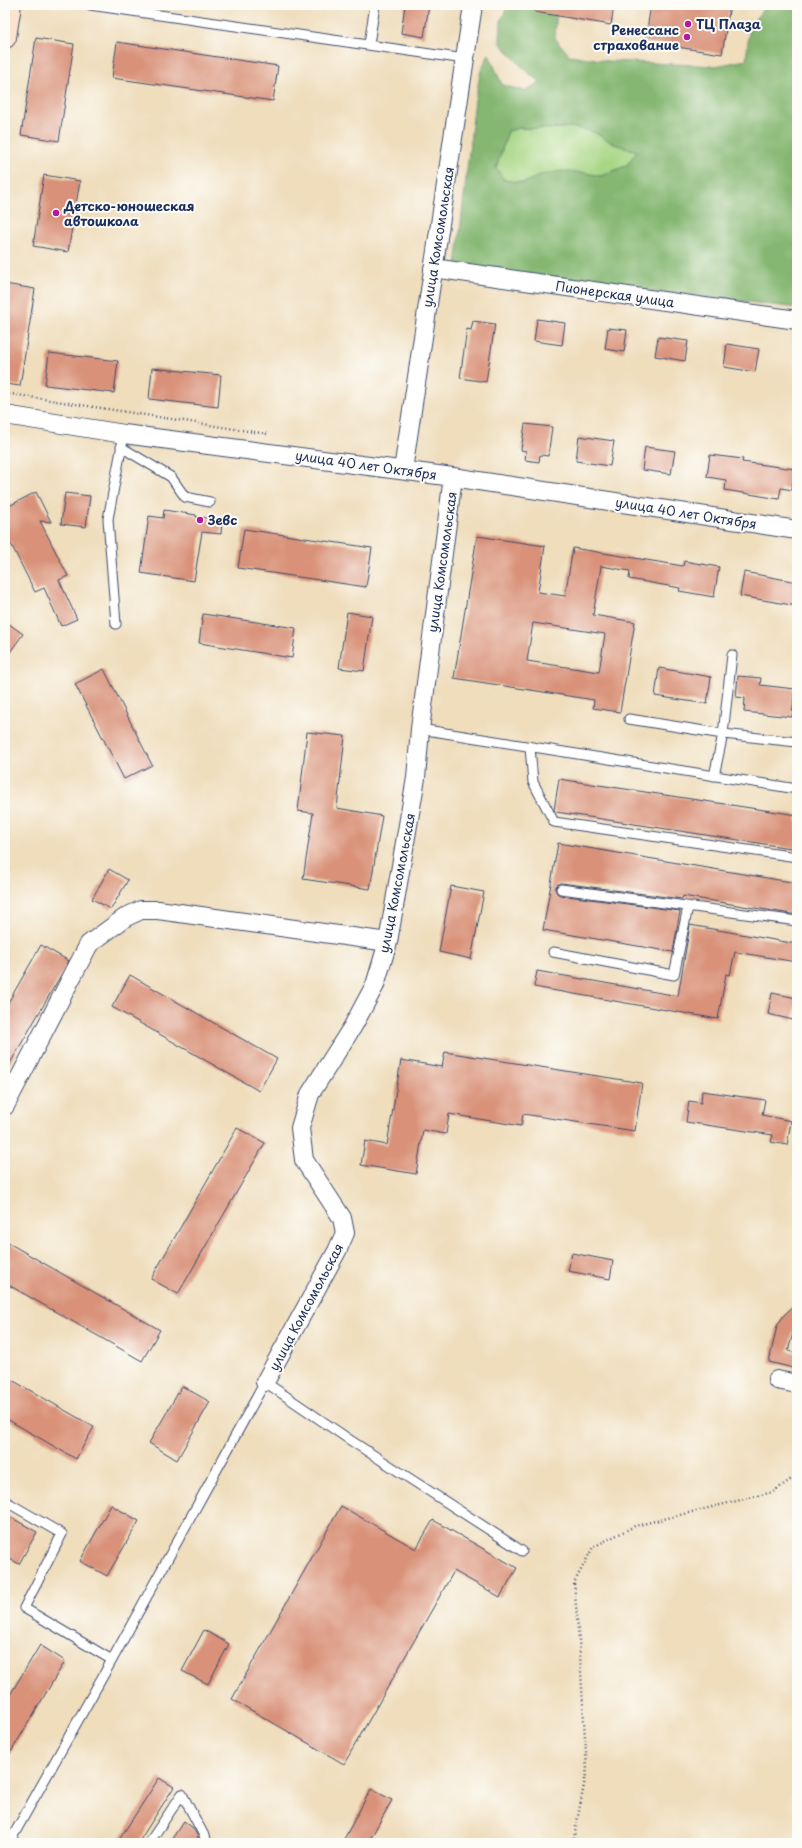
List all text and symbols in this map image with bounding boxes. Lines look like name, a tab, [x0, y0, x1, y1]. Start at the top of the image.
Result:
place label: ТЦ Плаза	[696, 14, 761, 33]
marker: ТЦ Плаза	[683, 19, 693, 29]
place label: Ренессанс страхование	[593, 20, 679, 54]
marker: Ренессанс страхование	[682, 32, 692, 42]
street label: улица Комсомольская	[417, 165, 458, 309]
place label: Детско-юношеская автошкола	[63, 196, 194, 230]
marker: Детско-юношеская автошкола	[51, 208, 61, 218]
street label: Пионерская улица	[555, 276, 676, 311]
street label: улица 40 лет Октября	[294, 445, 438, 484]
street label: улица Комсомольская	[422, 490, 461, 634]
street label: улица 40 лет Октября	[614, 492, 758, 533]
place label: Зевс	[207, 510, 237, 529]
marker: Зевс	[195, 515, 205, 525]
street label: улица Комсомольская	[374, 811, 419, 954]
street label: улица Комсомольская	[264, 1240, 347, 1374]

